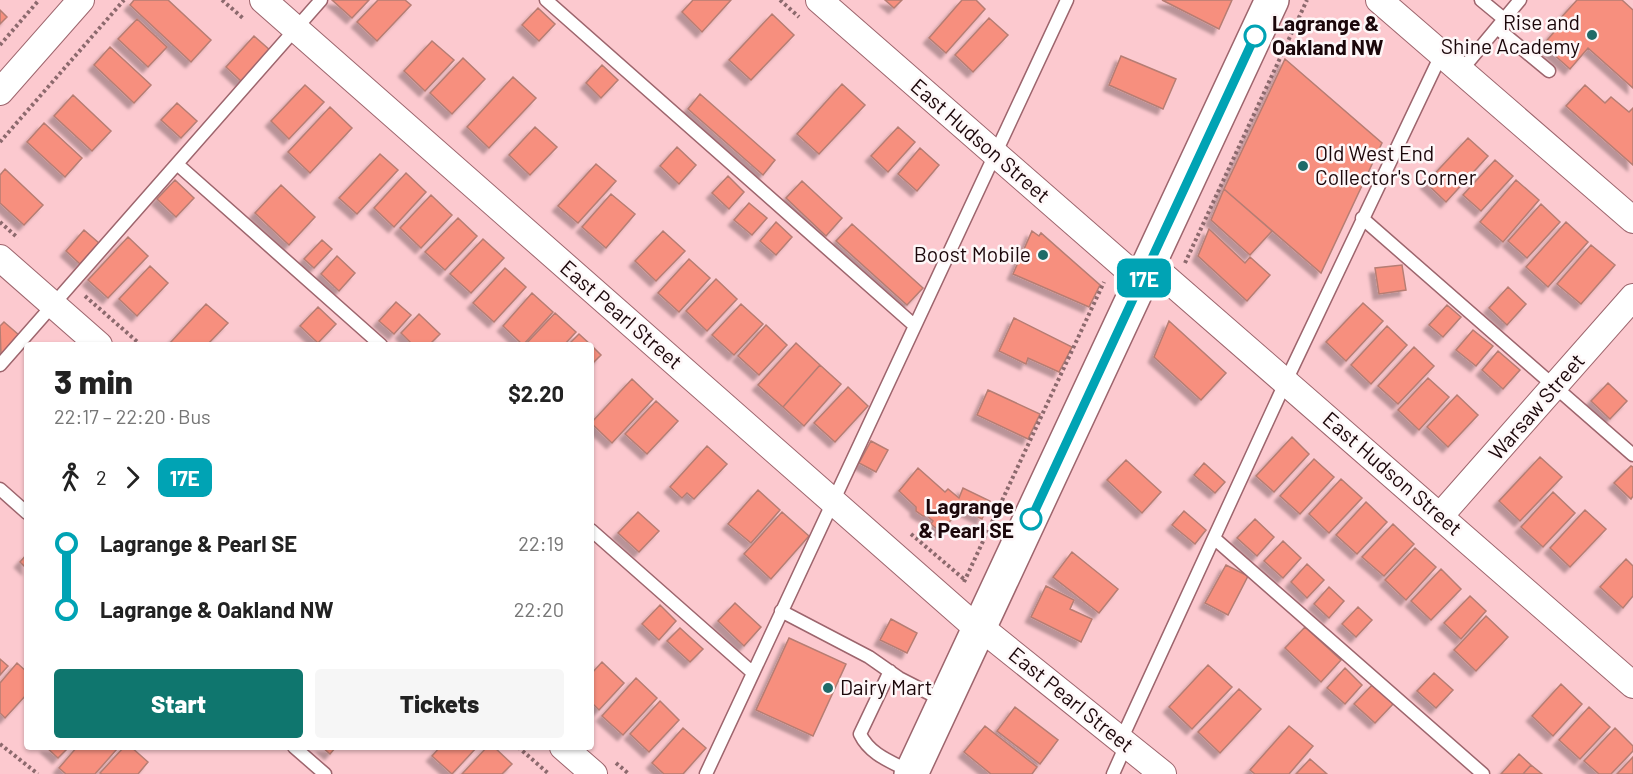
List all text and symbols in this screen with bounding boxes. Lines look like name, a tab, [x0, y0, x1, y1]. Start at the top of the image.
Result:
place label: Rise and Shine Academy	[1441, 9, 1580, 58]
place label: Lagrange & Oakland NW	[1272, 10, 1383, 59]
marker: Lagrange & Oakland NW	[1244, 25, 1266, 47]
marker: Rise and Shine Academy	[1585, 28, 1599, 42]
street label: East Hudson Street	[906, 73, 1056, 207]
place label: Old West End Collector's Corner	[1315, 140, 1477, 189]
marker: Old West End Collector's Corner	[1296, 159, 1310, 173]
place label: Boost Mobile	[914, 241, 1031, 266]
marker: Boost Mobile	[1036, 248, 1050, 262]
street label: East Pearl Street	[556, 254, 688, 374]
line badge: 17E	[1110, 258, 1178, 298]
text: 17E	[1129, 266, 1159, 291]
street label: Warsaw Street	[1483, 348, 1589, 464]
text: 3 min	[54, 361, 133, 401]
text: $2.20	[508, 380, 564, 406]
text: 22:17 – 22:20 · Bus	[54, 404, 211, 428]
street label: East Hudson Street	[1318, 406, 1468, 540]
icon: walk	[54, 461, 87, 494]
icon: forward	[116, 461, 149, 494]
text: 2	[96, 465, 107, 489]
text: 17E	[170, 465, 200, 490]
place label: Lagrange & Pearl SE	[918, 493, 1014, 542]
marker: Lagrange & Pearl SE	[1020, 508, 1042, 530]
text: Lagrange & Pearl SE	[100, 530, 297, 556]
text: 22:19	[518, 531, 564, 555]
text: Lagrange & Oakland NW	[100, 596, 334, 622]
text: 22:20	[514, 597, 564, 621]
street label: East Pearl Street	[1005, 641, 1139, 757]
button: Start	[54, 669, 303, 738]
button: Tickets	[315, 669, 564, 738]
place label: Dairy Mart	[840, 674, 932, 699]
marker: Dairy Mart	[821, 681, 835, 695]

